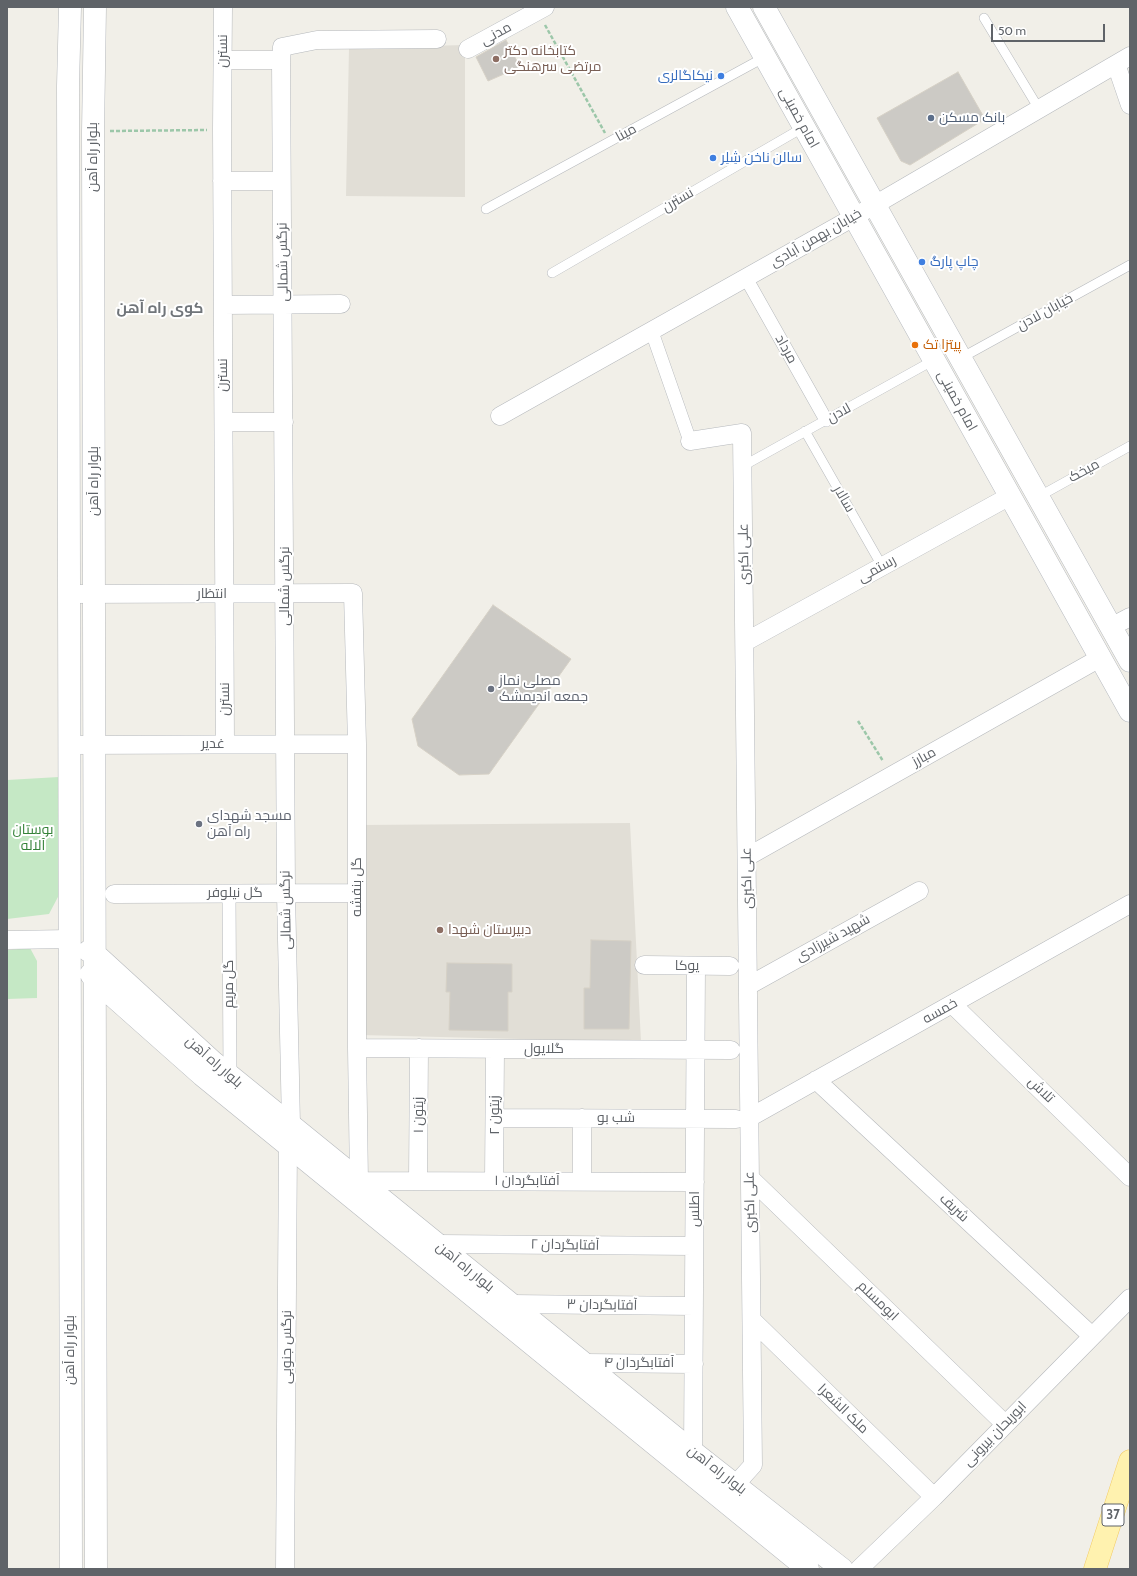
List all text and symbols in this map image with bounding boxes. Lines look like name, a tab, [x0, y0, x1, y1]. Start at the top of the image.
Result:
scale bar	[993, 16, 1107, 42]
street label: مدنی	[478, 19, 514, 49]
text: 50 m	[998, 23, 1026, 38]
street label: نسترن	[215, 34, 231, 68]
place label: کتابخانه دکتر مرتضی سرهنگی	[504, 43, 601, 76]
marker: کتابخانه دکتر مرتضی سرهنگی	[491, 54, 501, 64]
place label: نیکاگالری	[658, 68, 713, 84]
marker: نیکاگالری	[716, 71, 726, 81]
street label: امام خمینی	[776, 85, 822, 151]
place label: بانک مسکن	[939, 110, 1005, 126]
marker: بانک مسکن	[926, 113, 936, 123]
street label: مینا	[613, 120, 639, 146]
street label: بلوار راه آهن	[85, 122, 101, 192]
place label: سالن ناخن شِلِر	[721, 150, 802, 166]
marker: سالن ناخن شِلِر	[708, 153, 718, 163]
street label: نسترن	[659, 184, 697, 216]
street label: خیابان بهمن آبادی	[767, 205, 865, 271]
street label: نرگس شمالی	[274, 222, 292, 302]
place label: چاپ پارگ	[930, 254, 979, 270]
marker: چاپ پارگ	[917, 257, 927, 267]
street label: خیابان لادن	[1014, 290, 1076, 334]
district label: کوی راه آهن	[117, 300, 203, 318]
street label: مرداد	[771, 332, 801, 366]
place label: پیتزا تک	[923, 337, 961, 353]
marker: پیتزا تک	[910, 340, 920, 350]
street label: نسترن	[215, 358, 231, 392]
street label: امام خمینی	[934, 368, 980, 434]
street label: لادن	[824, 400, 854, 426]
street label: بلوار راه آهن	[86, 446, 102, 516]
street label: میخک	[1066, 456, 1102, 486]
street label: سالار	[830, 482, 858, 516]
street label: علی اکبری	[735, 523, 753, 585]
street label: نرگس شمالی	[277, 546, 293, 626]
street label: رستمی	[855, 552, 899, 586]
street label: انتظار	[197, 586, 227, 602]
place label: مصلی نماز جمعه اندیمشک	[499, 673, 588, 706]
street label: نسترن	[217, 682, 233, 716]
marker: مصلی نماز جمعه اندیمشک	[486, 684, 496, 694]
street label: غدیر	[201, 736, 225, 752]
street label: مبارز	[909, 744, 939, 770]
place label: مسجد شهدای راه آهن	[207, 808, 292, 840]
marker: مسجد شهدای راه آهن	[194, 819, 204, 829]
park label: بوستان آلاله	[13, 822, 53, 854]
street label: علی اکبری	[738, 847, 756, 909]
street label: گل بنفشه	[349, 857, 365, 917]
street label: نرگس شمالی	[277, 870, 295, 950]
street label: گل نیلوفر	[207, 885, 263, 901]
street label: شهید شیرزادی	[793, 911, 873, 965]
place label: دبیرستان شهدا	[448, 922, 531, 938]
marker: دبیرستان شهدا	[435, 925, 445, 935]
street label: یوکا	[675, 958, 699, 974]
street label: گل مریم	[221, 960, 237, 1008]
street label: خمسه	[920, 995, 960, 1027]
street label: بلوار راه آهن	[182, 1033, 246, 1091]
street label: گلایول	[524, 1041, 564, 1057]
street label: تلاش	[1024, 1074, 1058, 1106]
street label: زیتون ۲	[487, 1095, 503, 1135]
street label: زیتون ۱	[411, 1097, 427, 1133]
street label: شب بو	[597, 1110, 635, 1126]
street label: علی اکبری	[741, 1171, 759, 1233]
street label: آفتابگردان ۱	[494, 1173, 560, 1189]
street label: شریف	[936, 1190, 972, 1226]
street label: اطلس	[687, 1191, 703, 1227]
street label: آفتابگردان ۲	[530, 1236, 600, 1254]
street label: بلوار راه آهن	[432, 1238, 498, 1296]
street label: ابومسلم	[854, 1278, 902, 1324]
street label: آفتابگردان ۳	[566, 1296, 638, 1314]
street label: نرگس جنوبی	[279, 1310, 295, 1384]
street label: بلوار راه آهن	[62, 1315, 78, 1385]
street label: آفتابگردان ۴	[604, 1355, 674, 1371]
street label: ملک الشعرا	[814, 1381, 872, 1437]
street label: ابوریحان بیرونی	[960, 1398, 1030, 1470]
street label: بلوار راه آهن	[684, 1442, 750, 1498]
road number: 37	[1102, 1504, 1124, 1526]

